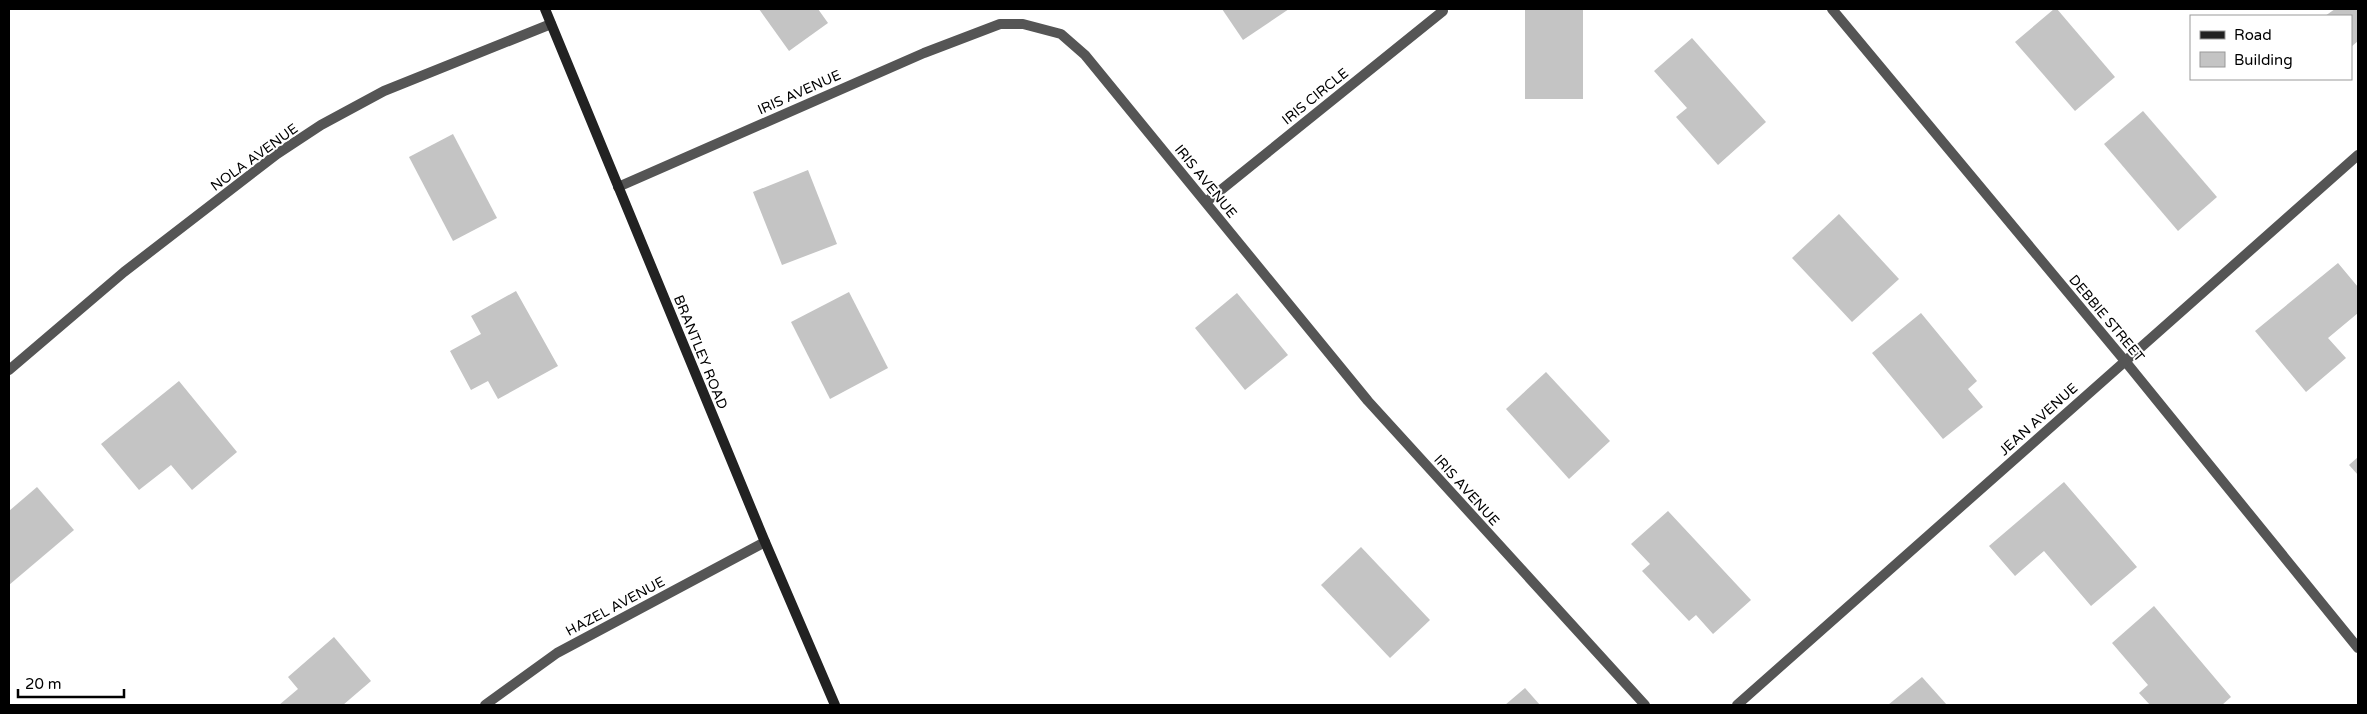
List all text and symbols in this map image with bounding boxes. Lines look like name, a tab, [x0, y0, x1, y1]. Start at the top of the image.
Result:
legend	[2190, 15, 2352, 80]
text: Road	[2234, 26, 2272, 44]
text: Building	[2234, 51, 2293, 69]
street label: IRIS CIRCLE	[1279, 64, 1352, 128]
street label: IRIS AVENUE	[755, 66, 844, 118]
street label: NOLA AVENUE	[207, 120, 301, 195]
street label: IRIS AVENUE	[1171, 141, 1240, 221]
street label: DEBBIE STREET	[2065, 271, 2148, 366]
street label: BRANTLEY ROAD	[670, 293, 731, 412]
street label: JEAN AVENUE	[1995, 380, 2081, 459]
street label: IRIS AVENUE	[1430, 451, 1503, 529]
street label: HAZEL AVENUE	[563, 573, 668, 640]
scale bar	[18, 666, 124, 698]
text: 20 m	[25, 675, 62, 693]

